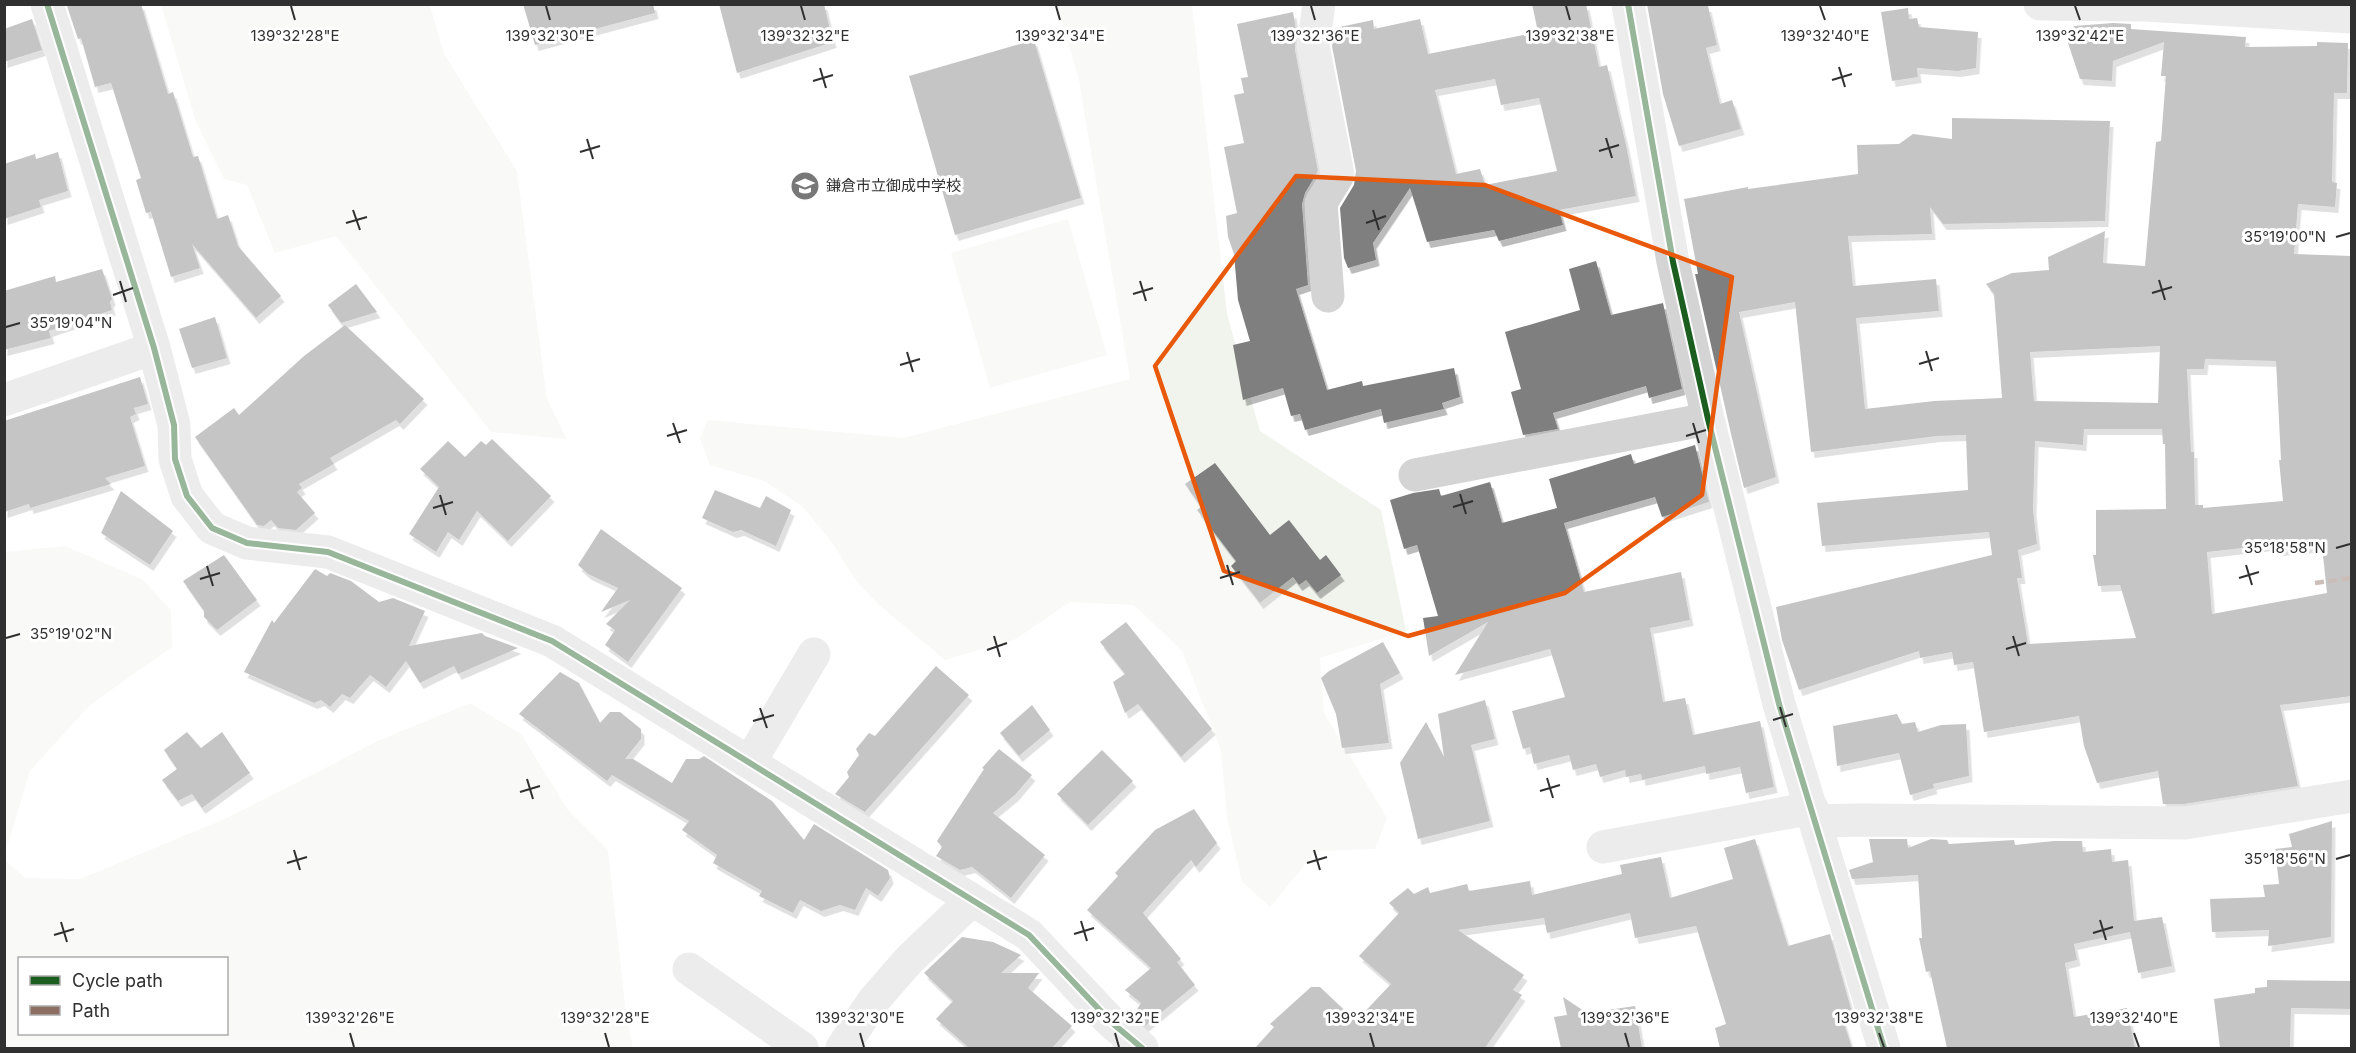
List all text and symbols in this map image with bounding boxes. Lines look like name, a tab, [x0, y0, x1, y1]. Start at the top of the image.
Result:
text: 139°32'28"E	[251, 26, 339, 45]
text: 139°32'30"E	[505, 26, 595, 45]
text: 139°32'32"E	[761, 26, 849, 45]
text: 139°32'34"E	[1015, 26, 1105, 45]
text: 139°32'36"E	[1271, 26, 1359, 45]
text: 139°32'38"E	[1526, 26, 1614, 45]
text: 139°32'40"E	[1781, 26, 1869, 45]
text: 139°32'42"E	[2036, 26, 2124, 45]
school or university icon: 鎌倉市立御成中学校	[789, 170, 821, 202]
place label: 鎌倉市立御成中学校	[826, 176, 961, 195]
text: 35°19'00"N	[2244, 227, 2326, 246]
text: 35°19'04"N	[30, 313, 112, 332]
text: 35°18'58"N	[2244, 538, 2326, 557]
text: 35°19'02"N	[30, 624, 112, 643]
text: 35°18'56"N	[2244, 849, 2326, 868]
legend	[18, 957, 228, 1035]
text: Cycle path	[72, 970, 163, 991]
text: Path	[72, 1000, 110, 1021]
text: 139°32'26"E	[306, 1008, 394, 1027]
text: 139°32'28"E	[561, 1008, 649, 1027]
text: 139°32'30"E	[815, 1008, 905, 1027]
text: 139°32'32"E	[1071, 1008, 1159, 1027]
text: 139°32'34"E	[1325, 1008, 1415, 1027]
text: 139°32'36"E	[1581, 1008, 1669, 1027]
text: 139°32'38"E	[1835, 1008, 1923, 1027]
text: 139°32'40"E	[2090, 1008, 2178, 1027]

